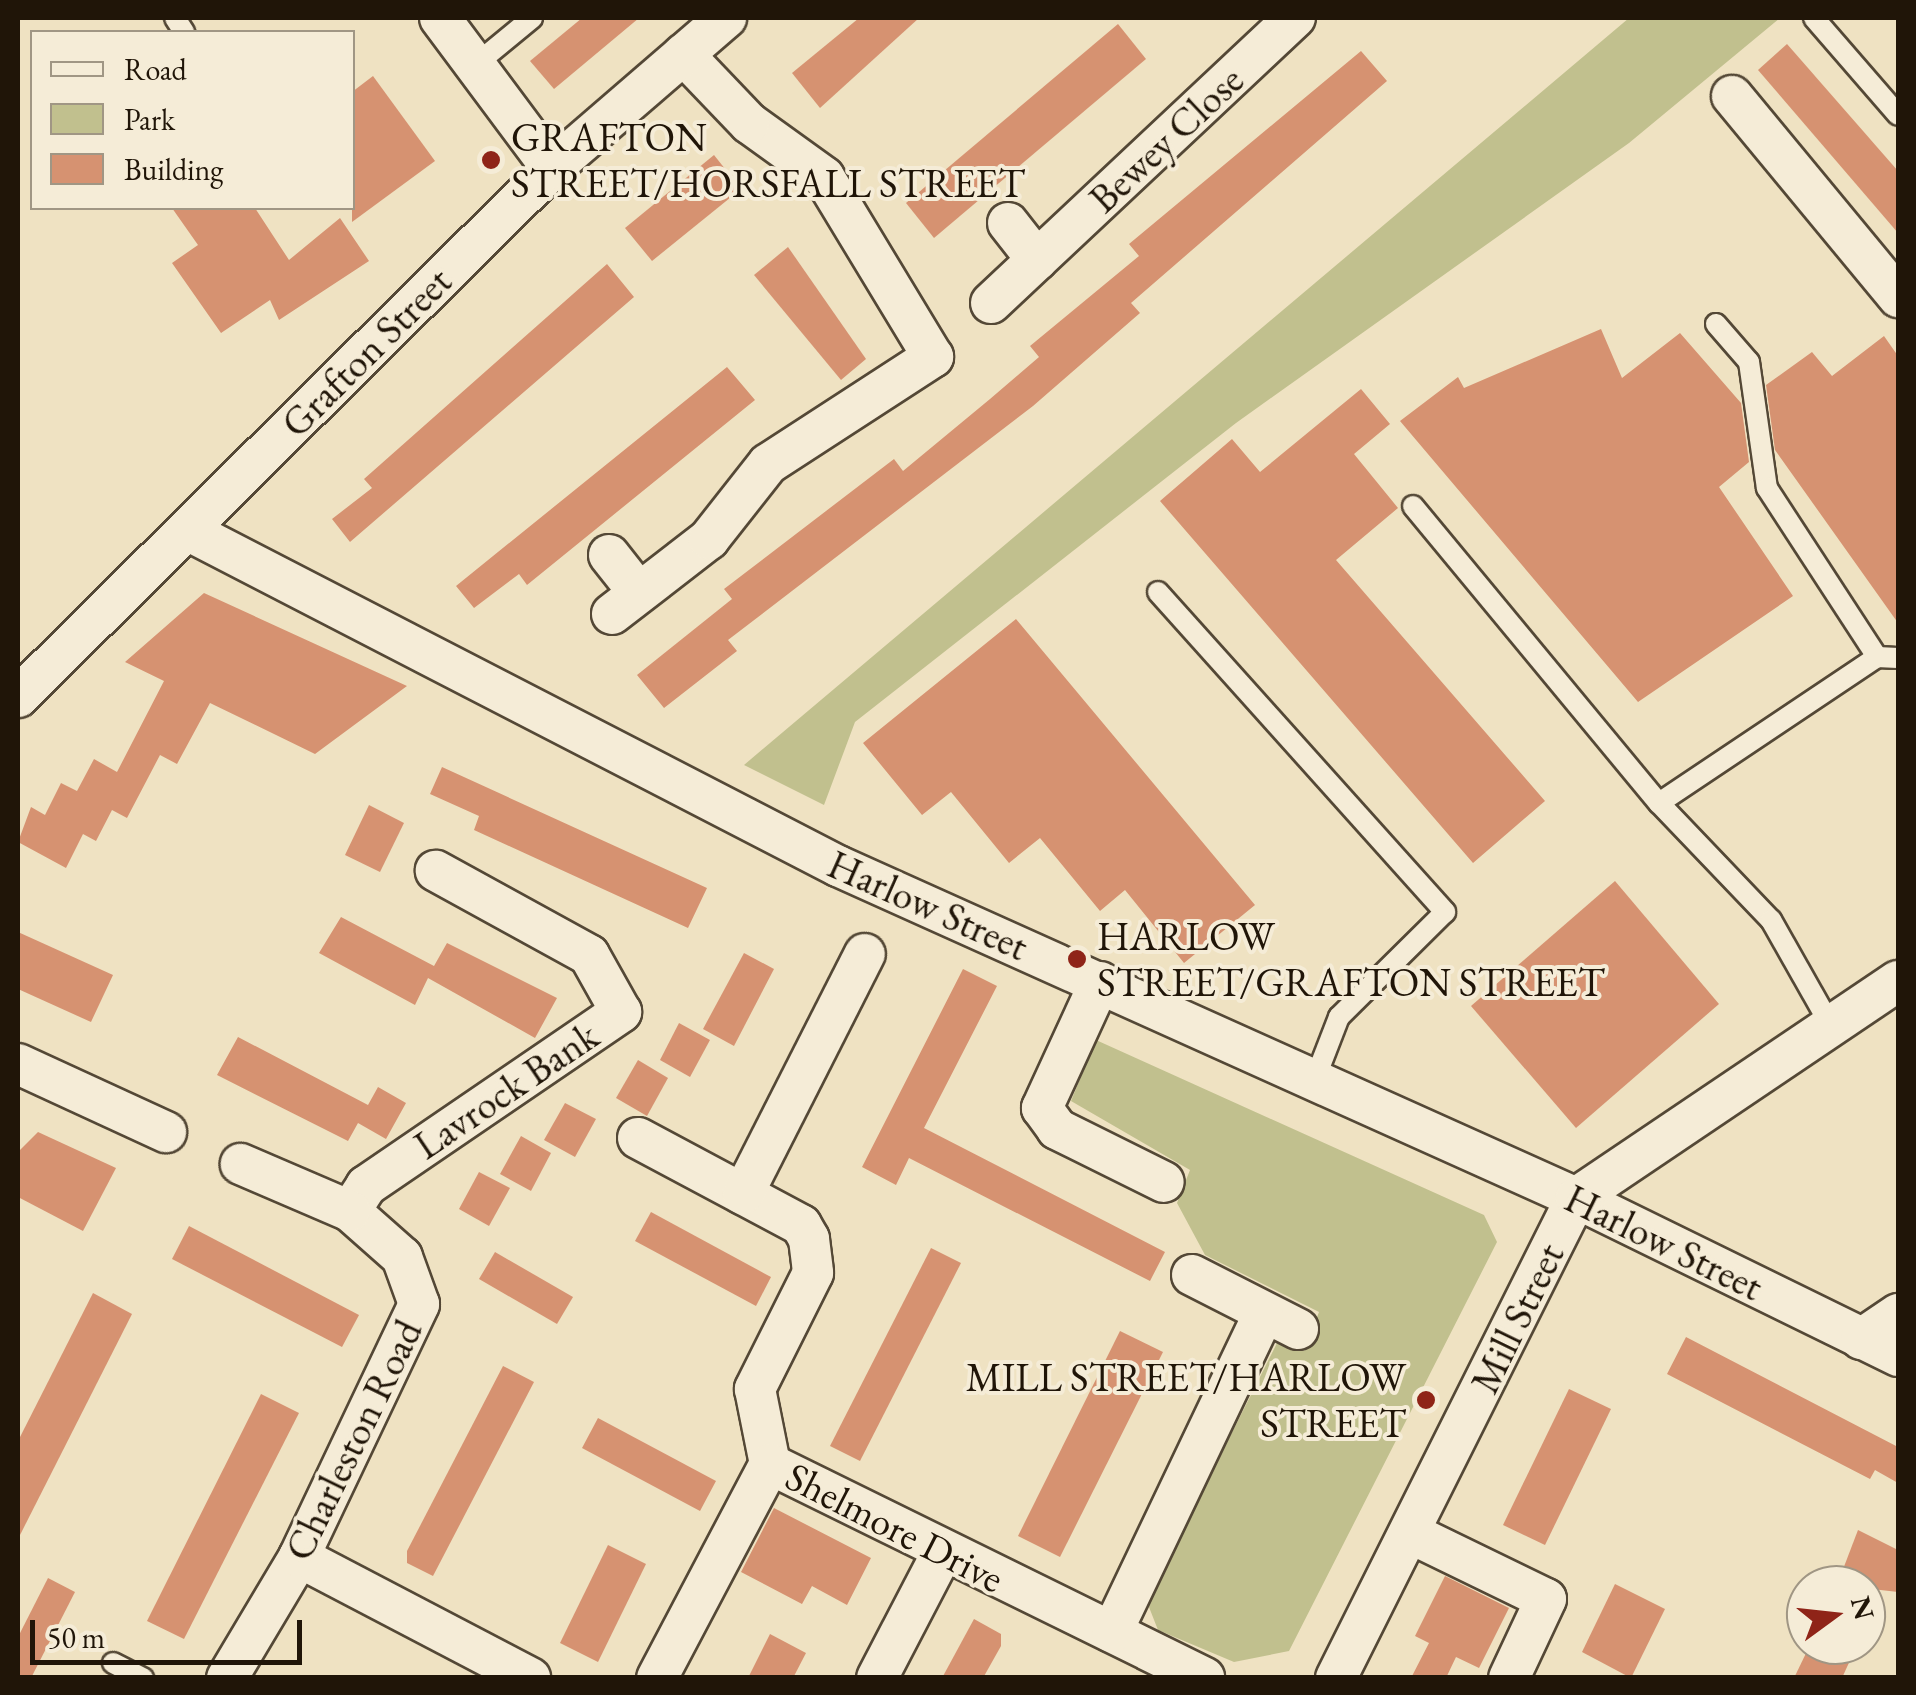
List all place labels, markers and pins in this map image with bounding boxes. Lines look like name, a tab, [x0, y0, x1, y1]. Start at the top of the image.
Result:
place label: GRAFTON STREET/HORSFALL STREET	[511, 113, 1025, 207]
marker: GRAFTON STREET/HORSFALL STREET	[480, 149, 502, 171]
place label: HARLOW STREET/GRAFTON STREET	[1097, 912, 1605, 1006]
marker: HARLOW STREET/GRAFTON STREET	[1066, 948, 1088, 970]
place label: MILL STREET/HARLOW STREET	[966, 1353, 1406, 1447]
marker: MILL STREET/HARLOW STREET	[1415, 1389, 1437, 1411]

